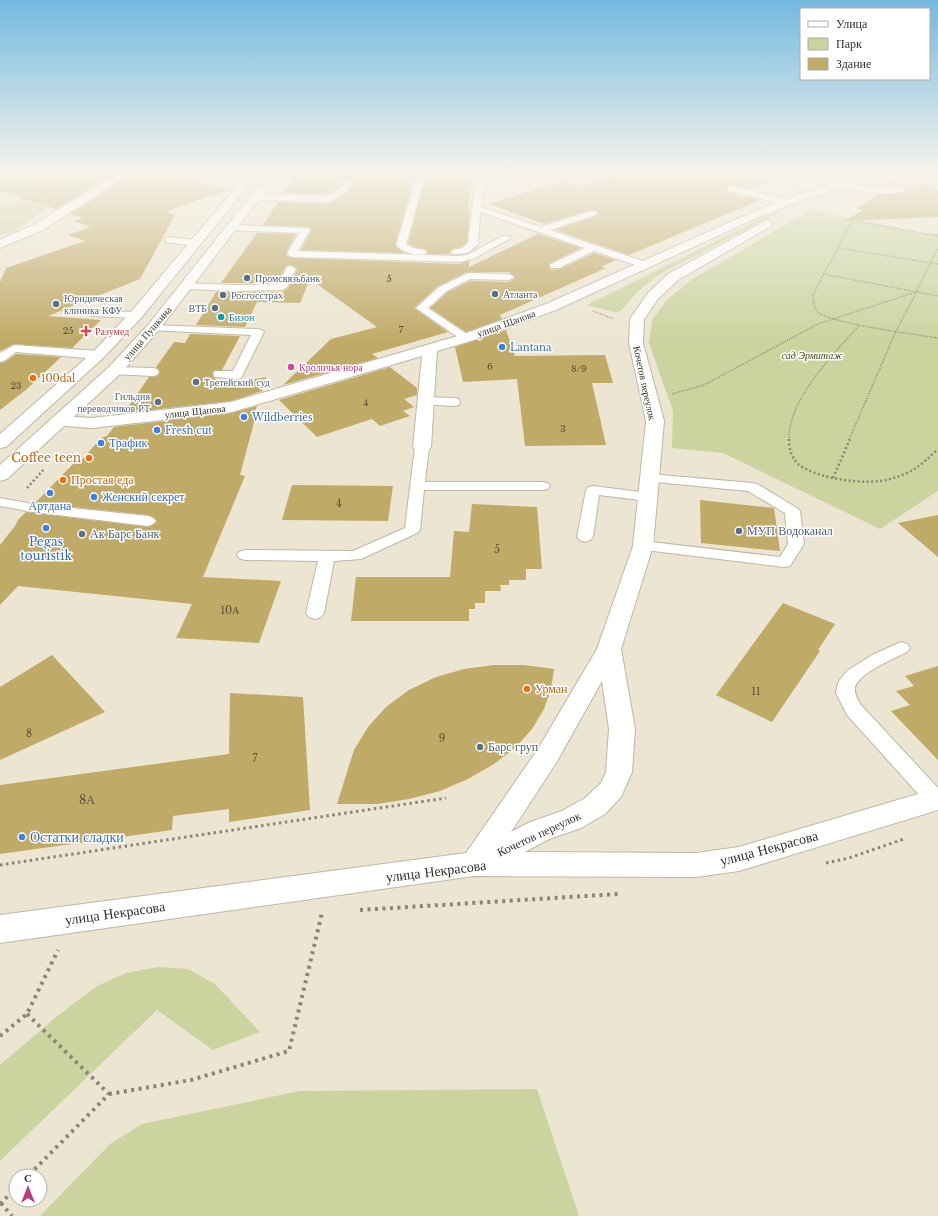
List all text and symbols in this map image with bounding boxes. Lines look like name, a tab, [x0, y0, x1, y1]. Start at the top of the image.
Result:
legend	[800, 8, 930, 80]
text: Улица	[836, 16, 868, 31]
text: Парк	[836, 36, 862, 51]
text: Здание	[836, 56, 871, 71]
place label: Промсвязьбанк	[255, 272, 320, 285]
marker: Промсвязьбанк	[242, 273, 252, 283]
house number: 5	[386, 273, 392, 284]
place label: Атланта	[503, 288, 538, 301]
place label: Росгосстрах	[231, 289, 283, 302]
marker: Атланта	[490, 289, 500, 299]
marker: Росгосстрах	[218, 290, 228, 300]
place label: Юридическая клиника КФУ	[64, 292, 123, 317]
marker: Юридическая клиника КФУ	[51, 299, 61, 309]
place label: ВТБ	[189, 302, 207, 315]
street label: улица Пушкина	[120, 303, 175, 363]
marker: ВТБ	[210, 303, 220, 313]
street label: улица Щапова	[475, 307, 538, 340]
place label: Бизон	[229, 311, 255, 324]
marker: Бизон	[216, 312, 226, 322]
house number: 7	[399, 324, 404, 335]
house number: 25	[63, 325, 73, 336]
marker: Разумед	[80, 325, 92, 337]
place label: Разумед	[95, 325, 129, 338]
place label: Lantana	[510, 341, 552, 354]
marker: Lantana	[497, 342, 507, 352]
street label: Кочетов переулок	[630, 345, 659, 422]
park label: сад Эрмитаж	[781, 349, 843, 362]
place label: Кроличья нора	[299, 361, 363, 374]
house number: 6	[487, 361, 493, 372]
marker: Кроличья нора	[286, 362, 296, 372]
house number: 8/9	[571, 363, 587, 374]
place label: 100dal	[41, 372, 75, 385]
marker: 100dal	[28, 373, 38, 383]
place label: Третейский суд	[204, 376, 270, 389]
marker: Третейский суд	[191, 377, 201, 387]
house number: 23	[10, 380, 22, 391]
place label: Гильдия переводчиков РТ	[77, 390, 150, 415]
marker: Гильдия переводчиков РТ	[153, 397, 163, 407]
house number: 4	[363, 397, 369, 408]
street label: улица Щапова	[164, 402, 227, 421]
place label: Wildberries	[251, 411, 313, 424]
marker: Wildberries	[239, 412, 249, 422]
house number: 3	[560, 423, 566, 434]
place label: Fresh cut	[165, 424, 212, 437]
marker: Fresh cut	[152, 425, 162, 435]
place label: Трафик	[109, 435, 147, 450]
marker: Трафик	[96, 438, 106, 448]
place label: Coffee teen	[11, 450, 81, 465]
marker: Coffee teen	[84, 453, 94, 463]
place label: Простая еда	[71, 472, 134, 487]
marker: Простая еда	[58, 475, 68, 485]
marker: Артдана	[45, 488, 55, 498]
place label: Женский секрет	[102, 489, 185, 504]
marker: Женский секрет	[89, 492, 99, 502]
house number: 4	[336, 497, 342, 510]
place label: Артдана	[29, 498, 72, 513]
marker: Pegas touristik	[41, 523, 51, 533]
place label: МУП Водоканал	[747, 523, 833, 538]
place label: Ак Барс Банк	[90, 526, 160, 541]
marker: МУП Водоканал	[734, 526, 744, 536]
marker: Ак Барс Банк	[77, 529, 87, 539]
place label: Pegas touristik	[20, 534, 72, 563]
house number: 5	[494, 543, 500, 556]
house number: 10А	[221, 604, 240, 617]
place label: Урман	[535, 681, 568, 696]
marker: Урман	[522, 684, 532, 694]
house number: 11	[752, 685, 760, 698]
house number: 8	[26, 727, 32, 740]
house number: 9	[439, 732, 445, 745]
place label: Барс груп	[488, 739, 539, 754]
marker: Барс груп	[475, 742, 485, 752]
house number: 7	[252, 752, 258, 765]
house number: 8А	[79, 792, 95, 807]
street label: Кочетов переулок	[495, 808, 583, 860]
street label: улица Некрасова	[718, 826, 821, 870]
place label: Остатки сладки	[30, 828, 124, 846]
marker: Остатки сладки	[17, 832, 27, 842]
street label: улица Некрасова	[385, 856, 488, 886]
street label: улица Некрасова	[64, 897, 167, 929]
north arrow	[8, 1168, 48, 1208]
text: С	[24, 1171, 32, 1185]

